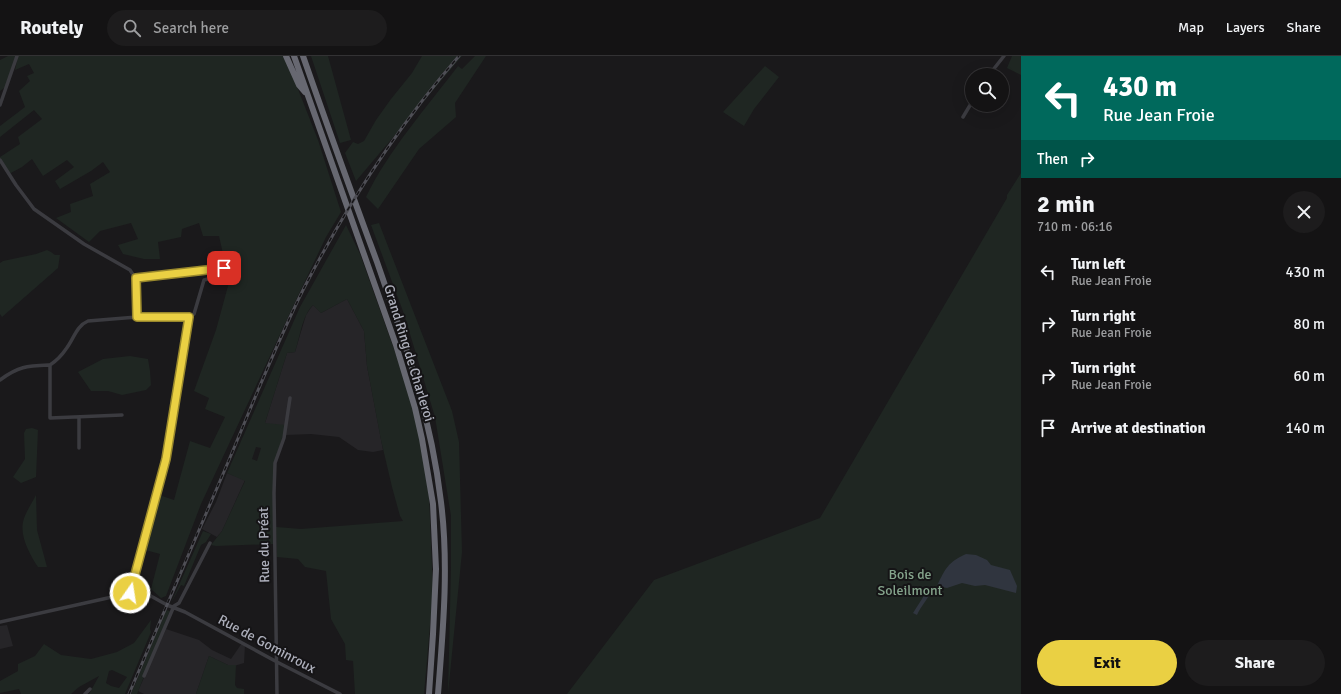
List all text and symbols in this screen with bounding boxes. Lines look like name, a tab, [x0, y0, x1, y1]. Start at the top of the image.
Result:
search box	[107, 10, 387, 46]
text: Routely	[20, 16, 83, 40]
icon: search	[121, 17, 143, 39]
text: Search here	[153, 19, 229, 37]
text: Map	[1178, 19, 1204, 36]
text: Layers	[1226, 19, 1265, 36]
text: Share	[1287, 19, 1321, 36]
map controls	[965, 68, 1009, 112]
button: search	[965, 68, 1009, 112]
text: 430 m	[1103, 70, 1177, 104]
icon: left	[1037, 72, 1089, 124]
text: Rue Jean Froie	[1103, 104, 1215, 126]
icon: right	[1076, 148, 1098, 170]
text: Then	[1037, 150, 1068, 168]
text: 2 min	[1037, 189, 1095, 219]
button: close	[1283, 191, 1325, 233]
text: 710 m · 06:16	[1037, 219, 1113, 235]
pin	[207, 251, 241, 285]
text: Turn left	[1071, 255, 1125, 273]
icon: arrive	[213, 257, 235, 279]
icon: left	[1037, 261, 1059, 283]
text: 430 m	[1285, 263, 1325, 281]
text: Rue Jean Froie	[1071, 273, 1152, 289]
street label: Grand Ring de Charleroi	[380, 282, 438, 424]
text: Turn right	[1071, 307, 1136, 325]
icon: right	[1037, 313, 1059, 335]
text: 80 m	[1294, 315, 1325, 333]
text: Rue Jean Froie	[1071, 325, 1152, 341]
text: Turn right	[1071, 359, 1136, 377]
icon: right	[1037, 365, 1059, 387]
text: 60 m	[1294, 367, 1325, 385]
text: Rue Jean Froie	[1071, 377, 1152, 393]
icon: arrive	[1037, 417, 1059, 439]
text: Arrive at destination	[1071, 419, 1206, 437]
text: 140 m	[1285, 419, 1325, 437]
street label: Rue du Préat	[255, 507, 273, 583]
park label: Bois de Soleilmont	[878, 566, 943, 599]
position arrow	[109, 572, 151, 614]
street label: Rue de Gominroux	[215, 611, 319, 677]
button: Exit	[1037, 640, 1177, 686]
button: Share	[1185, 640, 1325, 686]

